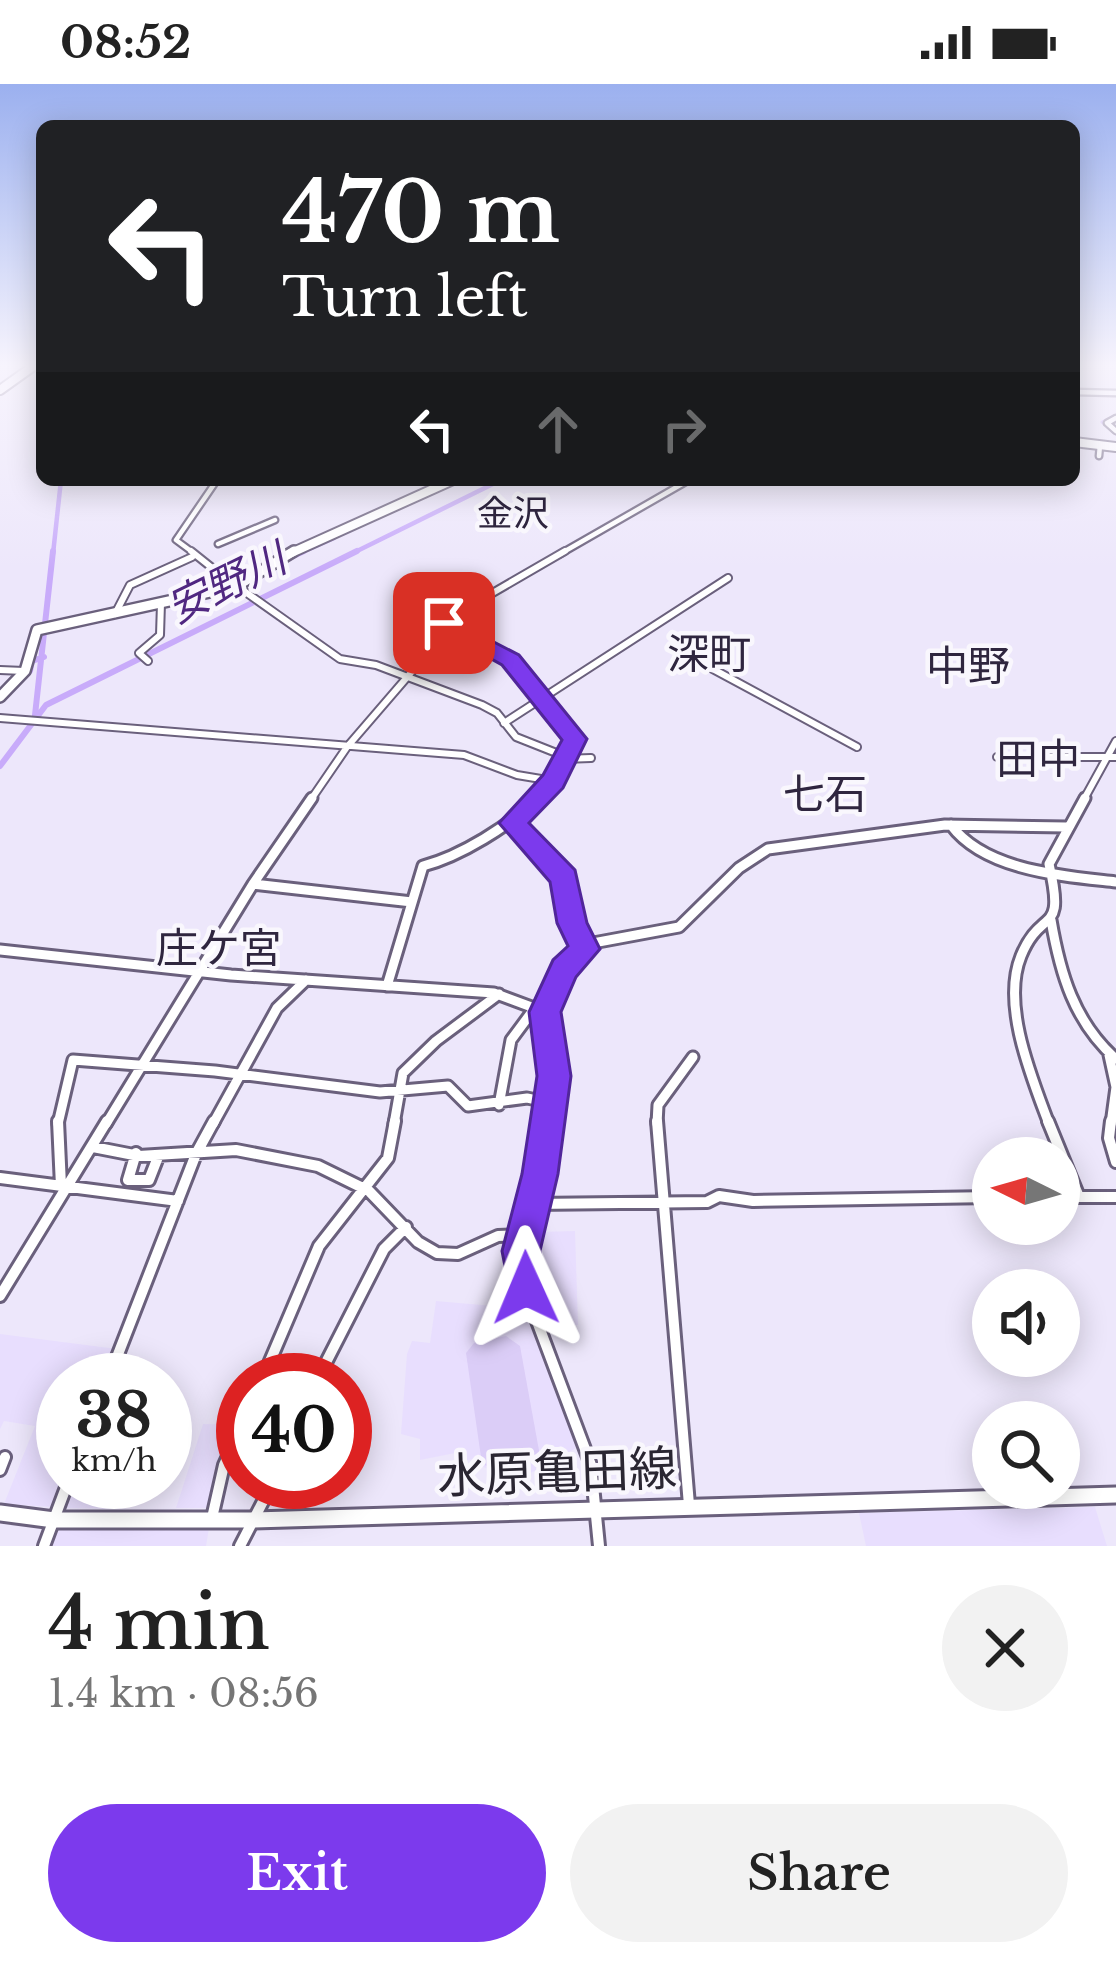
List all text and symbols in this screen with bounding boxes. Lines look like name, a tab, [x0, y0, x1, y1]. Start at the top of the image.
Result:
text: 08:52	[60, 14, 191, 70]
text: 470 m	[282, 161, 560, 265]
icon: left	[84, 168, 240, 324]
text: Turn left	[282, 264, 528, 331]
icon: left	[399, 396, 465, 462]
icon: ahead	[525, 396, 591, 462]
icon: right	[651, 396, 717, 462]
district label: 金沢	[477, 491, 549, 536]
water label: 安野川	[158, 530, 298, 634]
pin	[393, 572, 495, 674]
icon: arrive	[411, 590, 477, 656]
district label: 深町	[667, 628, 751, 680]
district label: 中野	[926, 640, 1010, 692]
district label: 田中	[996, 733, 1080, 785]
district label: 七石	[783, 768, 867, 820]
district label: 庄ケ宮	[156, 922, 282, 974]
north arrow	[972, 1137, 1080, 1245]
map controls	[972, 1137, 1080, 1509]
position arrow	[463, 1225, 589, 1351]
button: sound	[972, 1269, 1080, 1377]
speed limit sign: 40	[216, 1353, 372, 1509]
text: 38	[76, 1379, 152, 1453]
button: search	[972, 1401, 1080, 1509]
street label: 水原亀田線	[436, 1438, 678, 1506]
text: km/h	[71, 1442, 157, 1479]
text: 4 min	[48, 1579, 270, 1668]
button: close	[942, 1585, 1068, 1711]
text: 1.4 km · 08:56	[48, 1669, 319, 1718]
button: Exit	[48, 1804, 546, 1942]
button: Share	[570, 1804, 1068, 1942]

